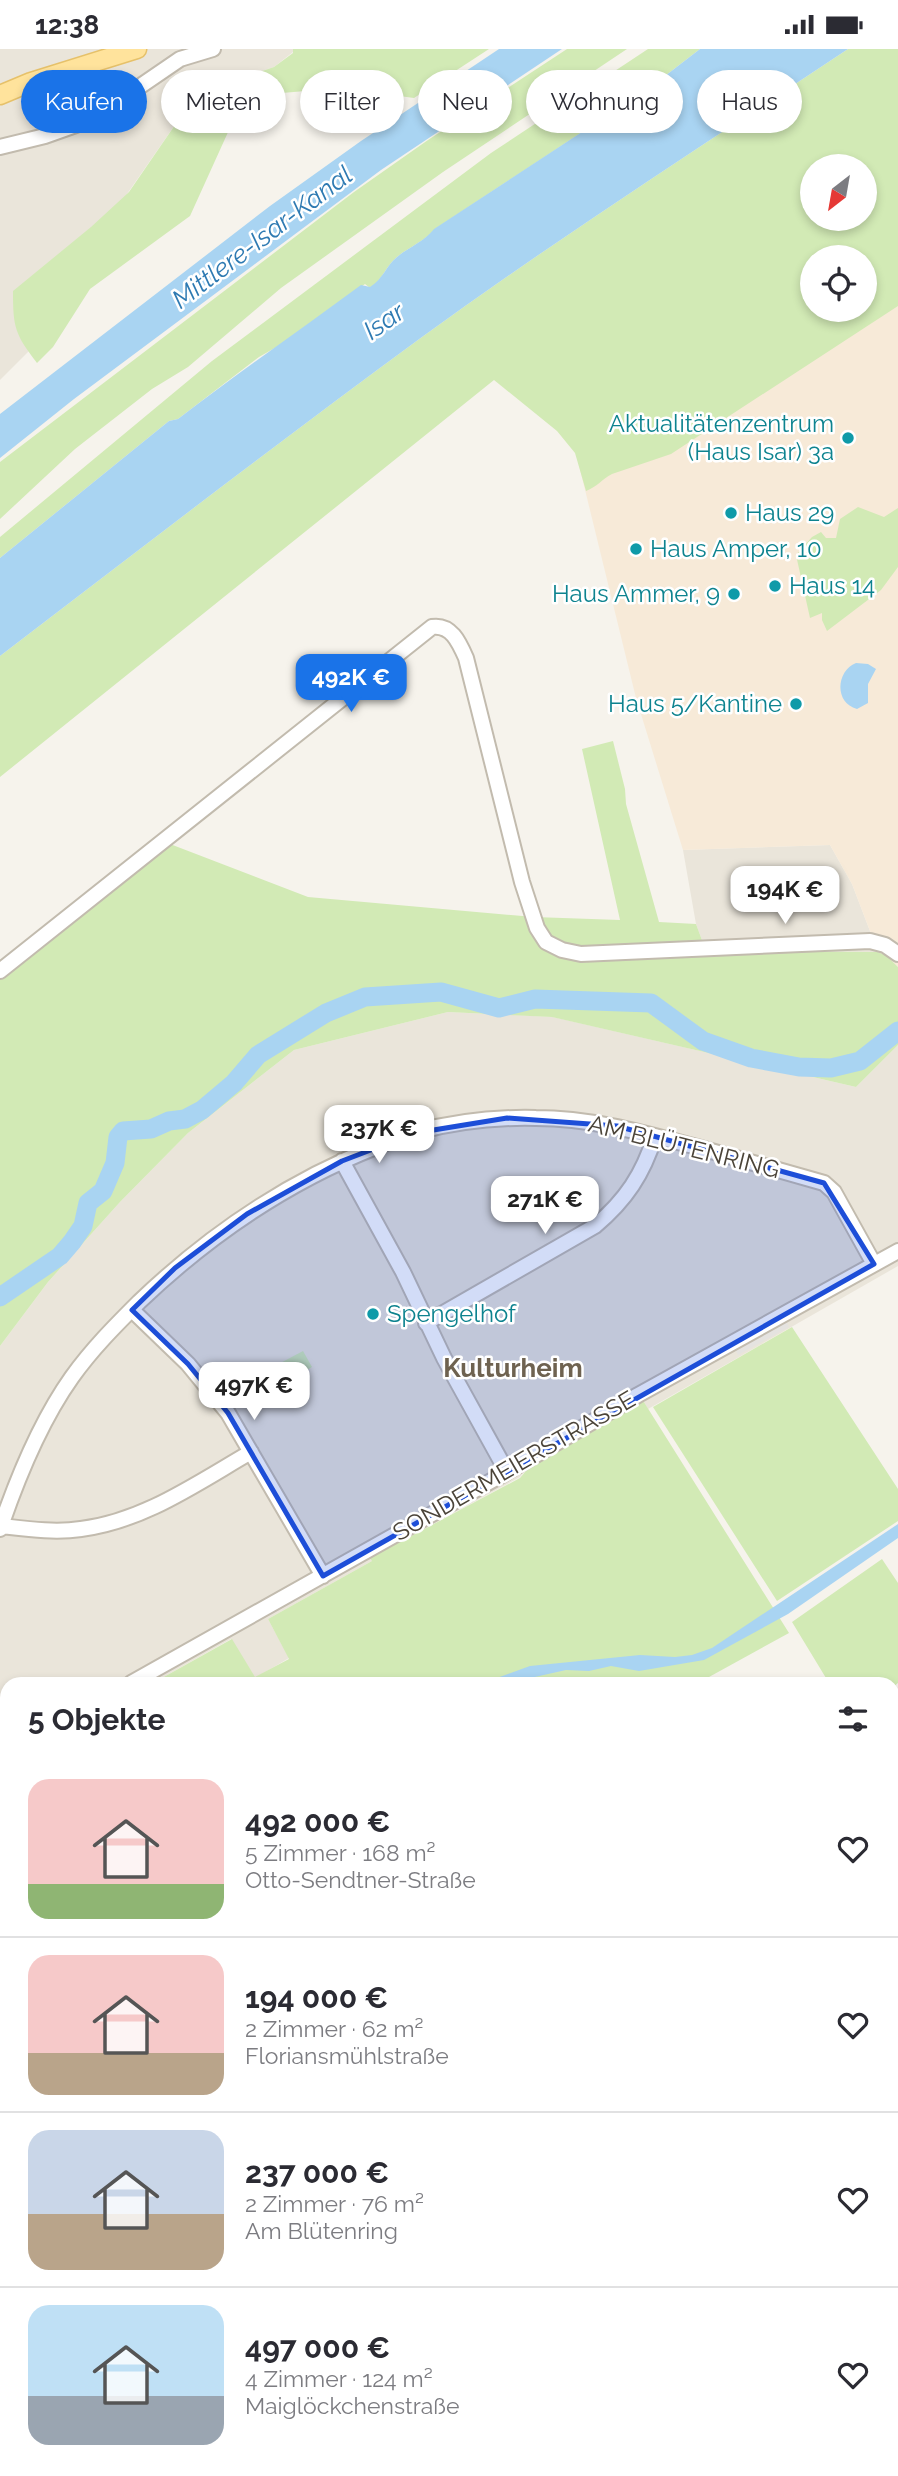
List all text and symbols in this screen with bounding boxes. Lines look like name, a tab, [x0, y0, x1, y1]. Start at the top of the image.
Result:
text: 12:38	[35, 10, 99, 40]
chip: Kaufen	[21, 70, 147, 133]
chip: Mieten	[161, 70, 286, 133]
chip: Filter	[300, 70, 404, 133]
chip: Neu	[418, 70, 512, 133]
chip: Wohnung	[526, 70, 683, 133]
chip: Haus	[697, 70, 802, 133]
north arrow	[800, 154, 877, 231]
map controls	[800, 154, 877, 322]
water label: Mittlere-Isar-Kanal	[166, 159, 358, 315]
button: locate	[800, 245, 877, 322]
water label: Isar	[358, 296, 411, 346]
place label: Aktualitätenzentrum (Haus Isar) 3a	[609, 409, 834, 466]
marker: Aktualitätenzentrum (Haus Isar) 3a	[840, 430, 856, 446]
place label: Haus 29	[745, 498, 834, 527]
marker: Haus 29	[723, 505, 739, 521]
place label: Haus Amper, 10	[650, 534, 822, 563]
marker: Haus Amper, 10	[628, 541, 644, 557]
place label: Haus 14	[789, 571, 875, 600]
marker: Haus 14	[767, 578, 783, 594]
place label: Haus Ammer, 9	[552, 579, 720, 608]
marker: Haus Ammer, 9	[726, 586, 742, 602]
pin: 492K €	[294, 655, 408, 714]
text: 492K €	[312, 663, 390, 690]
place label: Haus 5/Kantine	[608, 689, 782, 718]
marker: Haus 5/Kantine	[788, 696, 804, 712]
pin: 194K €	[728, 867, 842, 926]
text: 194K €	[746, 875, 824, 902]
pin: 237K €	[322, 1105, 436, 1165]
street label: AM BLÜTENRING	[586, 1109, 783, 1184]
text: 237K €	[340, 1114, 418, 1141]
pin: 271K €	[488, 1177, 602, 1236]
text: 271K €	[507, 1185, 583, 1212]
place label: Spengelhof	[387, 1299, 517, 1328]
marker: Spengelhof	[365, 1306, 381, 1322]
district label: Kulturheim	[443, 1353, 583, 1383]
pin: 497K €	[197, 1363, 311, 1422]
text: 497K €	[215, 1371, 293, 1398]
street label: SONDERMEIERSTRASSE	[387, 1384, 640, 1547]
icon: filters	[834, 1700, 872, 1738]
text: 5 Objekte	[28, 1702, 165, 1737]
text: 492 000 €	[245, 1804, 390, 1839]
icon: home	[84, 1807, 168, 1891]
icon: heart	[834, 1830, 872, 1868]
text: 5 Zimmer · 168 m²	[245, 1839, 436, 1866]
text: Otto-Sendtner-Straße	[245, 1866, 476, 1893]
text: 194 000 €	[245, 1980, 388, 2015]
icon: home	[84, 1983, 168, 2067]
icon: heart	[834, 2006, 872, 2044]
text: 2 Zimmer · 62 m²	[245, 2015, 424, 2042]
text: Floriansmühlstraße	[245, 2042, 449, 2069]
text: 237 000 €	[245, 2155, 389, 2190]
icon: home	[84, 2158, 168, 2242]
icon: heart	[834, 2181, 872, 2219]
text: 2 Zimmer · 76 m²	[245, 2190, 424, 2217]
text: Am Blütenring	[245, 2217, 398, 2244]
text: 497 000 €	[245, 2330, 390, 2365]
icon: home	[84, 2333, 168, 2417]
icon: heart	[834, 2356, 872, 2394]
text: 4 Zimmer · 124 m²	[245, 2365, 433, 2392]
text: Maiglöckchenstraße	[245, 2392, 459, 2419]

